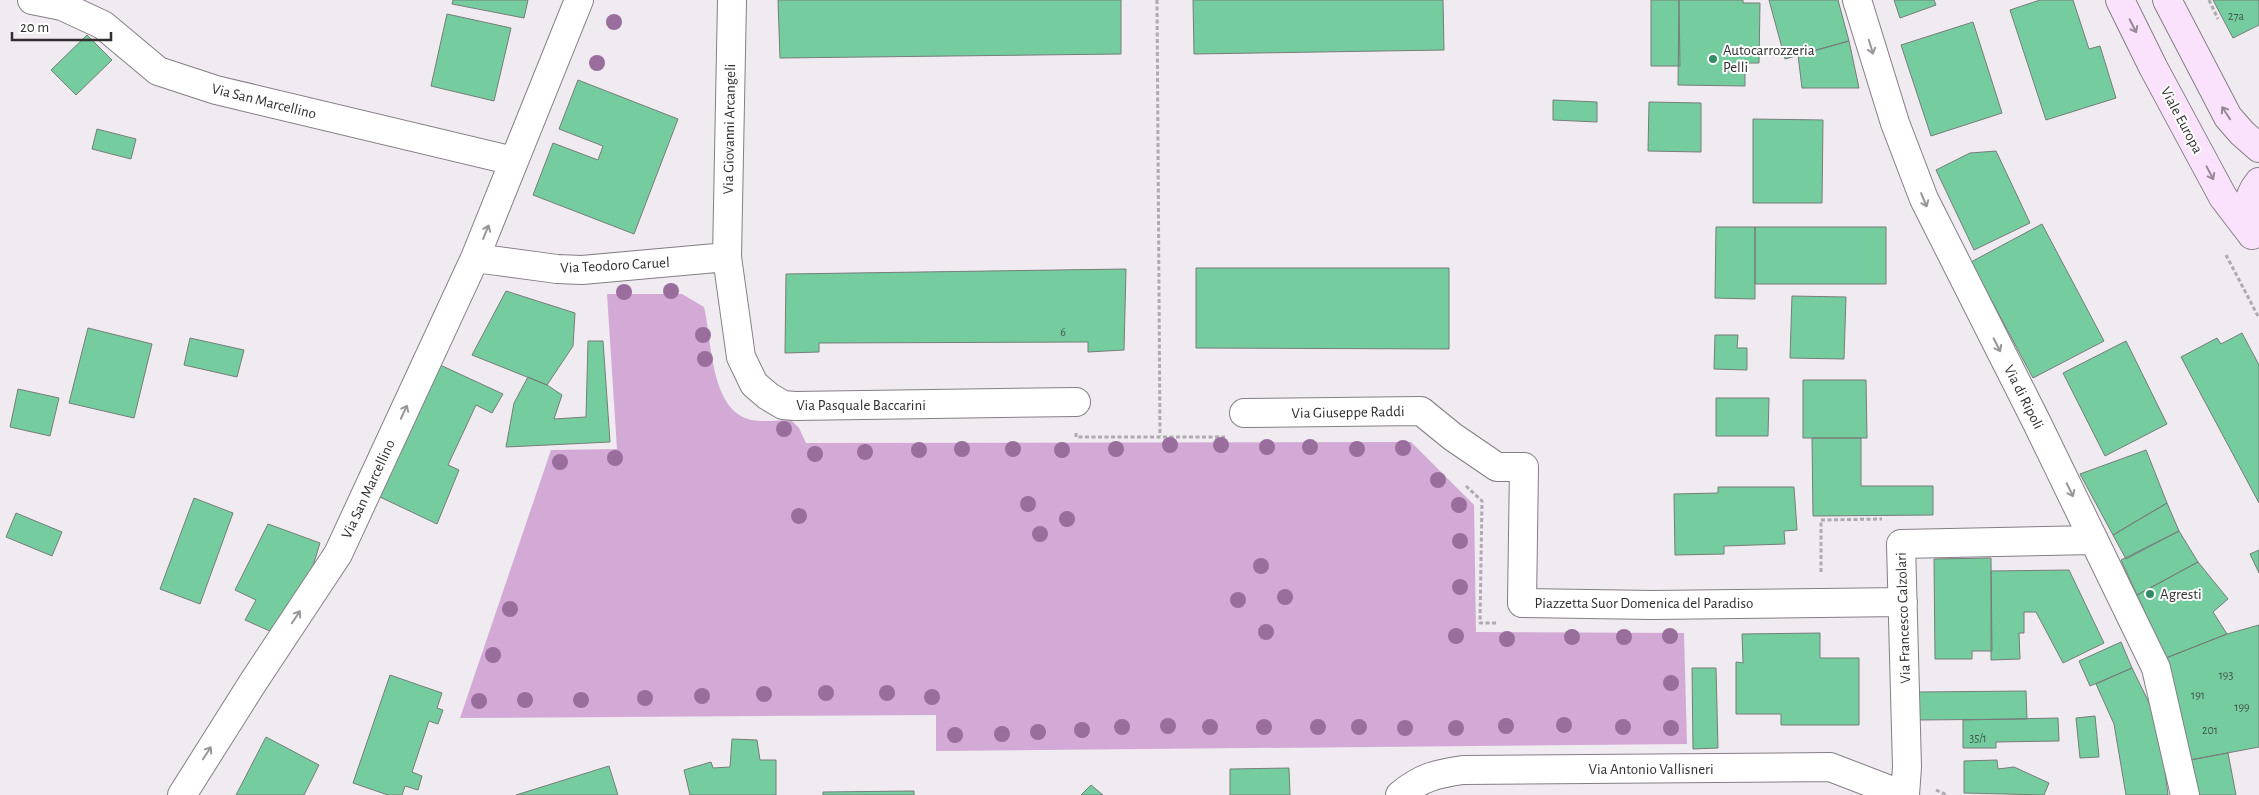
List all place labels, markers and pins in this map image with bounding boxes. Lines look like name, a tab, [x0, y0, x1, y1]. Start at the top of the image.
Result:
place label: Autocarrozzeria Pelli	[1723, 43, 1815, 75]
marker: Autocarrozzeria Pelli	[1707, 53, 1719, 65]
place label: Agresti	[2160, 587, 2202, 602]
marker: Agresti	[2144, 588, 2156, 600]

